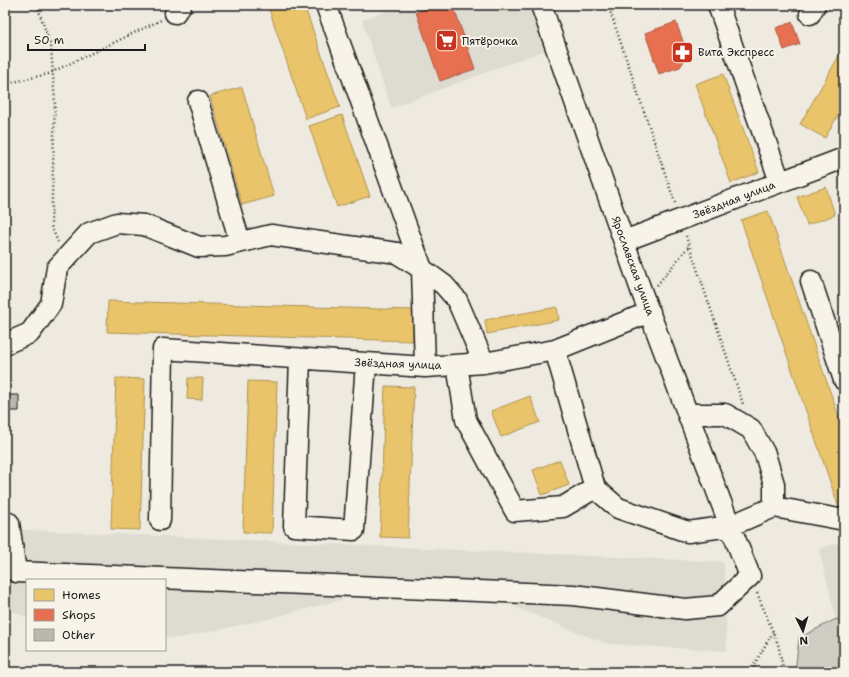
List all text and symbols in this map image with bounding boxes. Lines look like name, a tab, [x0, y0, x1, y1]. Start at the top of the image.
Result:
scale bar	[28, 26, 145, 52]
supermarket icon: Пятёрочка	[433, 28, 459, 54]
text: 50 m	[34, 32, 64, 48]
place label: Пятёрочка	[462, 34, 518, 49]
pharmacy icon: Вита Экспресс	[669, 39, 695, 65]
place label: Вита Экспресс	[698, 45, 775, 60]
street label: Звёздная улица	[691, 177, 777, 223]
street label: Ярославская улица	[608, 214, 658, 318]
street label: Звёздная улица	[354, 355, 442, 373]
legend	[26, 579, 166, 651]
text: Homes	[62, 587, 101, 603]
text: Shops	[62, 607, 96, 623]
north arrow	[783, 611, 823, 651]
text: Other	[62, 627, 96, 643]
text: N	[799, 633, 809, 648]

